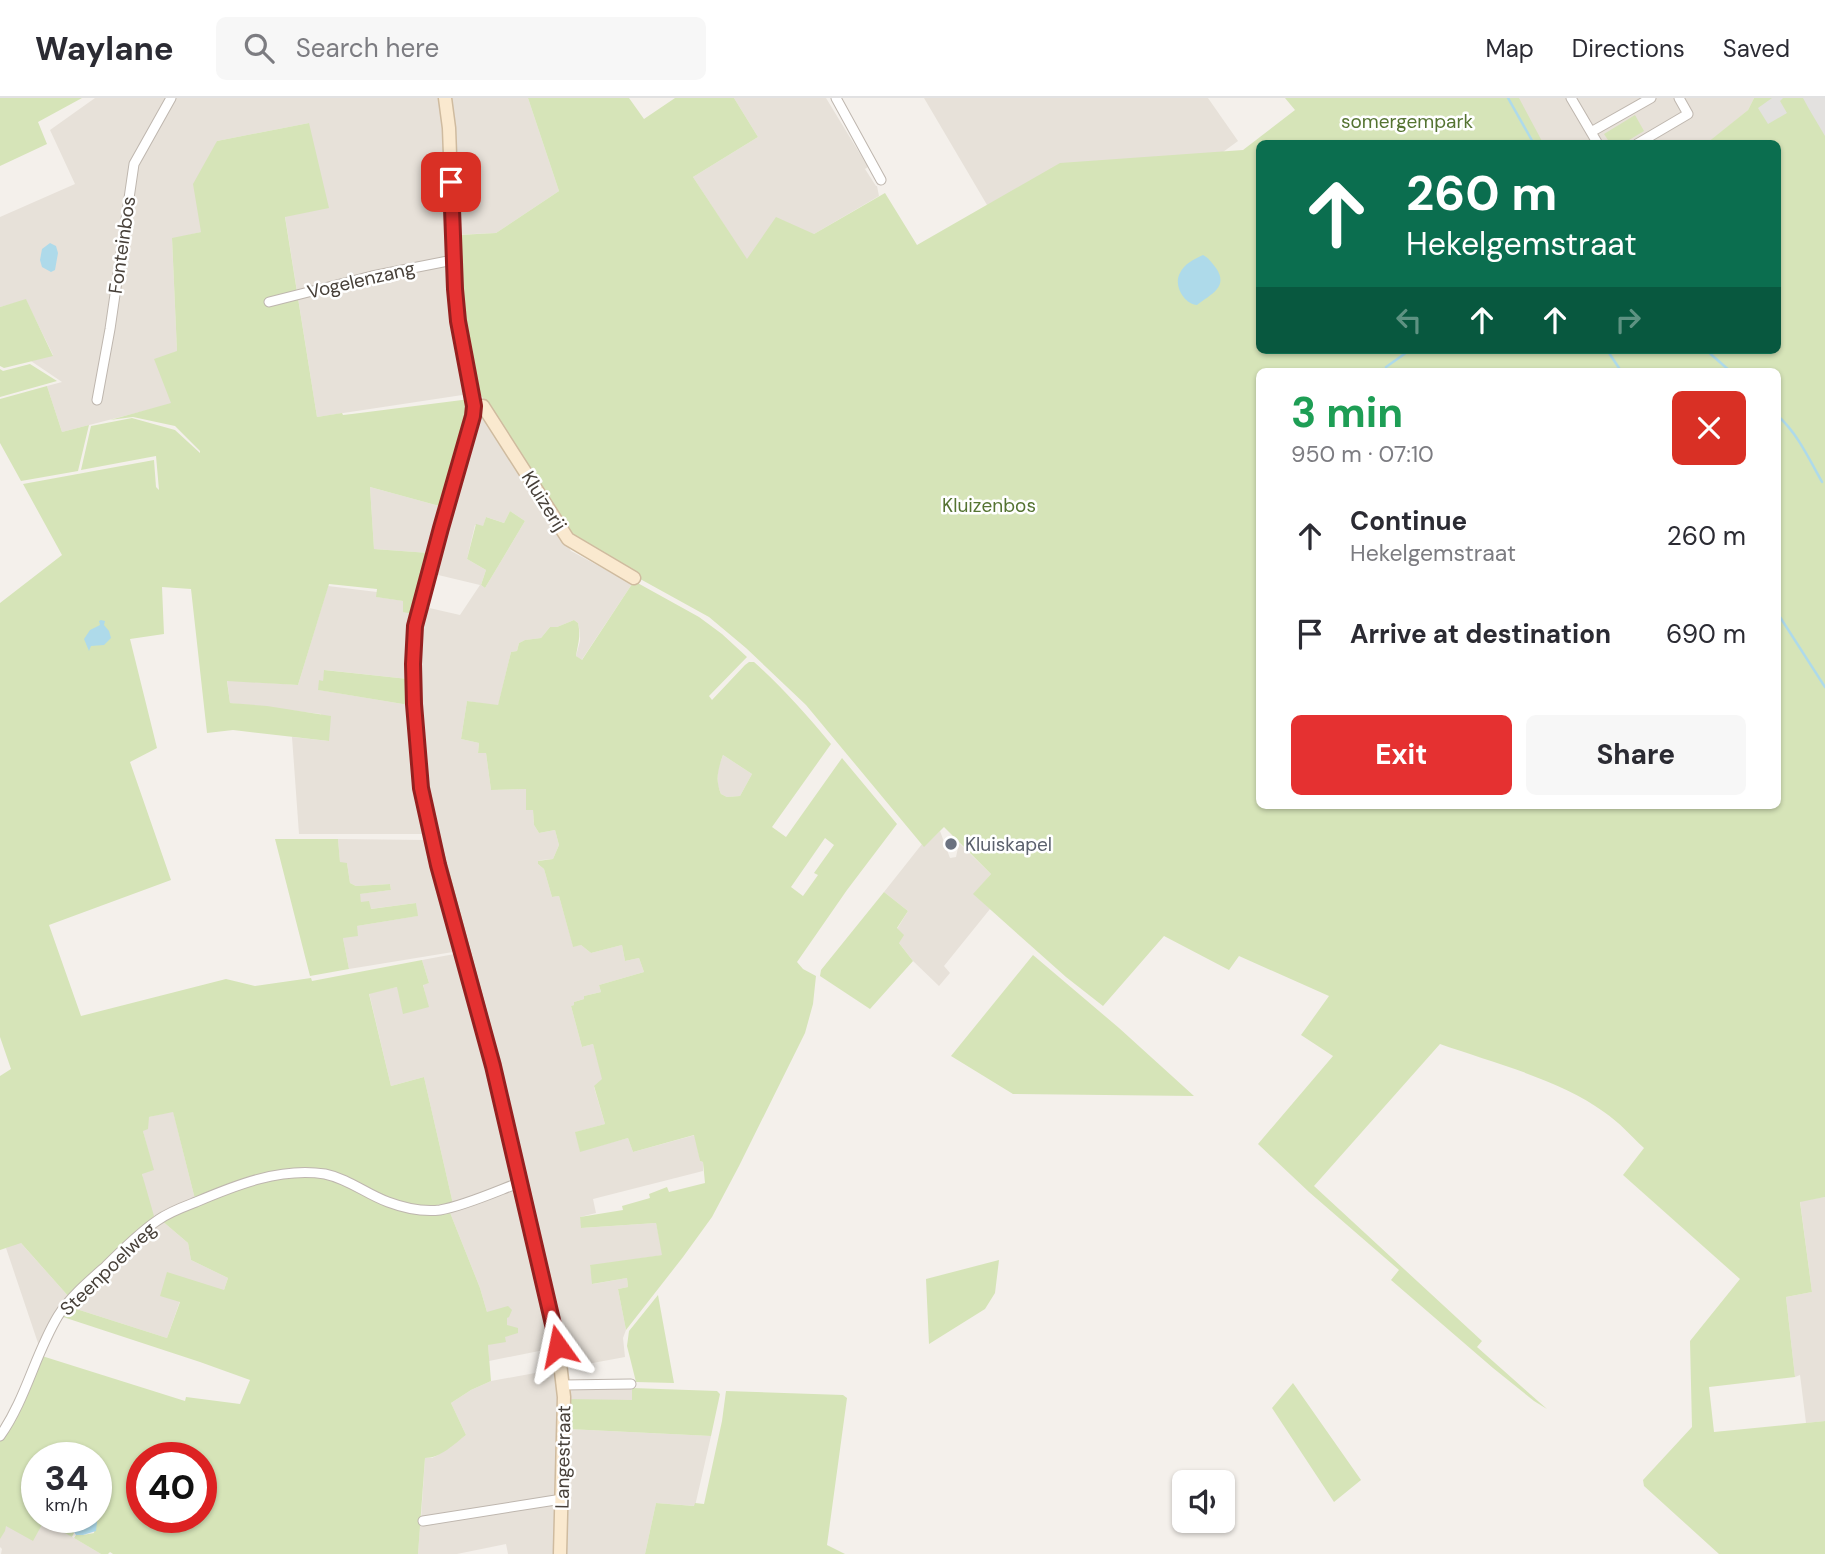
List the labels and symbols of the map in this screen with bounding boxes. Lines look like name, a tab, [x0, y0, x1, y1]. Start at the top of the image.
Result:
park label: somergempark	[1341, 109, 1473, 134]
pin	[421, 152, 481, 212]
street label: Fonteinbos	[103, 195, 141, 295]
street label: Vogelenzang	[305, 255, 418, 305]
street label: Kluizerij	[516, 466, 572, 536]
park label: Kluizenbos	[942, 493, 1036, 518]
place label: Kluiskapel	[965, 832, 1052, 857]
marker: Kluiskapel	[943, 836, 959, 852]
street label: Steenpoelweg	[55, 1217, 162, 1321]
position arrow	[521, 1309, 595, 1383]
street label: Langestraat	[550, 1405, 576, 1509]
speed limit sign: 40	[126, 1442, 217, 1533]

